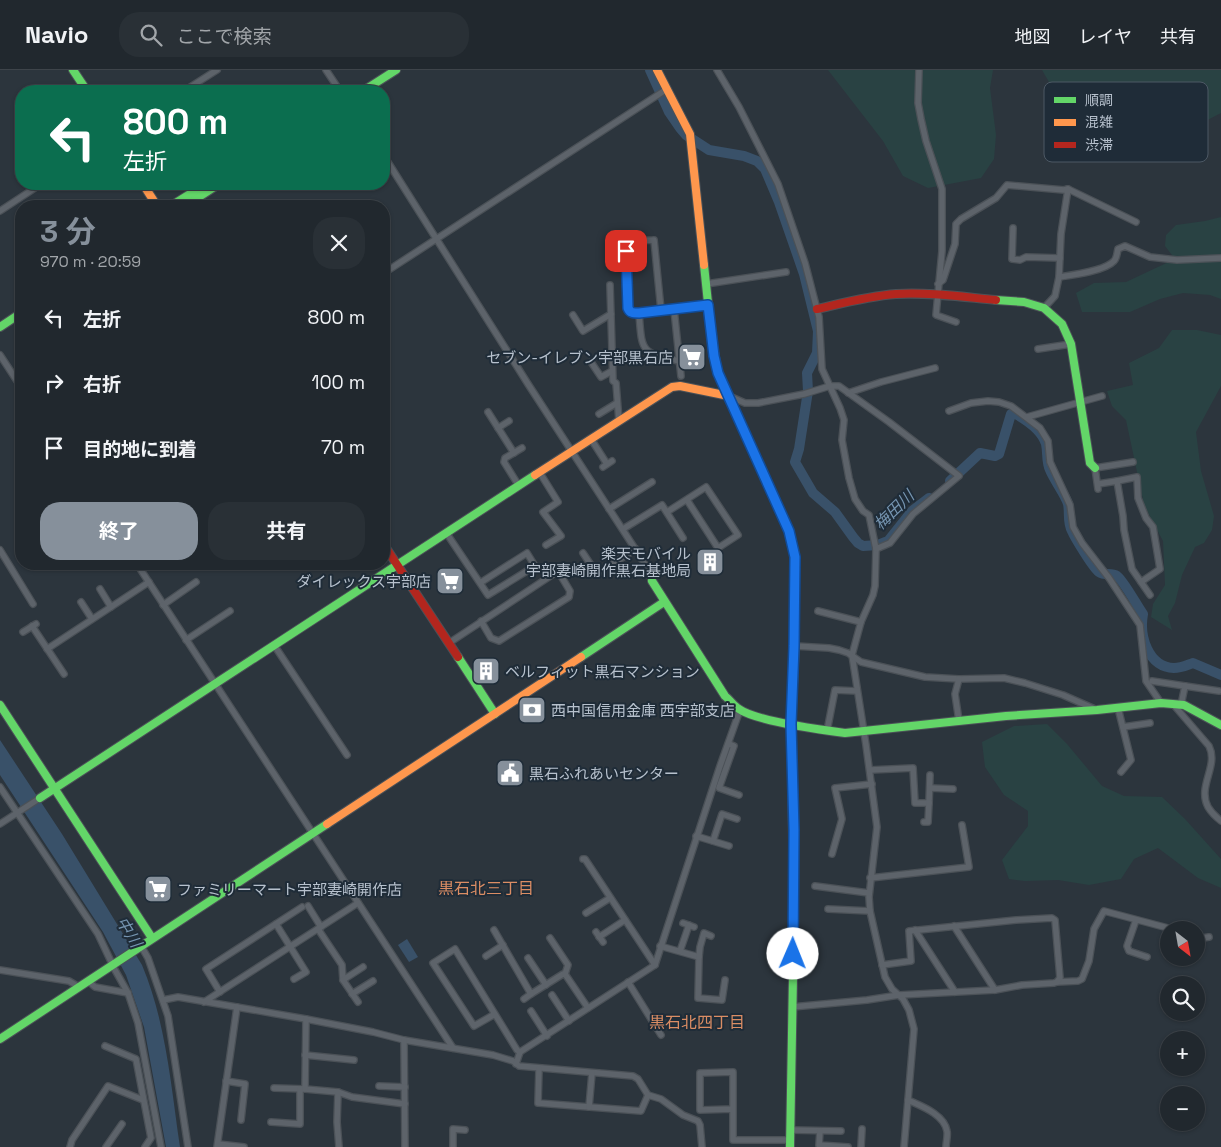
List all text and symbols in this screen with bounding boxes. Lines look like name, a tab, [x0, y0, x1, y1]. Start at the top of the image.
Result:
search box	[119, 12, 469, 57]
text: Navio	[25, 19, 89, 50]
icon: search	[137, 21, 165, 49]
text: ここで検索	[177, 24, 272, 49]
text: 地図	[1015, 25, 1051, 48]
text: レイヤ	[1079, 25, 1132, 48]
text: 共有	[1160, 25, 1196, 48]
legend	[1044, 82, 1208, 162]
text: 順調	[1085, 91, 1113, 109]
text: 800 m	[123, 100, 228, 144]
icon: left	[40, 105, 105, 170]
text: 混雑	[1085, 113, 1113, 131]
text: 渋滞	[1085, 136, 1113, 154]
text: 左折	[123, 147, 167, 175]
text: 3 分	[40, 212, 96, 251]
button: close	[313, 217, 365, 269]
pin	[605, 230, 647, 272]
icon: arrive	[612, 237, 640, 265]
text: 970 m · 20:59	[40, 251, 141, 272]
icon: left	[40, 304, 68, 332]
text: 800 m	[308, 305, 365, 330]
text: 左折	[83, 307, 121, 332]
supermarket icon: セブン-イレブン宇部黒石店	[677, 342, 707, 372]
place label: セブン-イレブン宇部黒石店	[486, 348, 673, 367]
icon: right	[40, 369, 68, 397]
text: 100 m	[311, 370, 365, 395]
text: 右折	[83, 372, 121, 397]
icon: arrive	[40, 434, 68, 462]
text: 70 m	[321, 435, 365, 460]
text: 目的地に到着	[83, 437, 197, 462]
water label: 梅田川	[869, 484, 920, 534]
button: 終了	[40, 502, 198, 560]
button: 共有	[208, 502, 365, 560]
place label: 楽天モバイル 宇部妻崎開作黒石基地局	[526, 544, 691, 580]
building icon: 楽天モバイル 宇部妻崎開作黒石基地局	[695, 547, 725, 577]
supermarket icon: ダイレックス宇部店	[435, 566, 465, 596]
place label: ダイレックス宇部店	[296, 572, 431, 591]
building icon: ベルフィット黒石マンション	[471, 656, 501, 686]
place label: ベルフィット黒石マンション	[505, 662, 700, 681]
bank icon: 西中国信用金庫 西宇部支店	[517, 695, 547, 725]
place label: 西中国信用金庫 西宇部支店	[551, 701, 735, 720]
public building icon: 黒石ふれあいセンター	[495, 758, 525, 788]
place label: 黒石ふれあいセンター	[529, 764, 679, 783]
supermarket icon: ファミリーマート宇部妻崎開作店	[143, 874, 173, 904]
district label: 黒石北三丁目	[438, 878, 534, 899]
place label: ファミリーマート宇部妻崎開作店	[177, 880, 402, 899]
water label: 中川	[112, 913, 147, 953]
north arrow	[1160, 921, 1205, 966]
map controls	[1160, 921, 1205, 1131]
position arrow	[766, 927, 818, 979]
button: search	[1160, 976, 1205, 1021]
district label: 黒石北四丁目	[649, 1012, 745, 1033]
button: +	[1160, 1031, 1205, 1076]
button: −	[1160, 1086, 1205, 1131]

